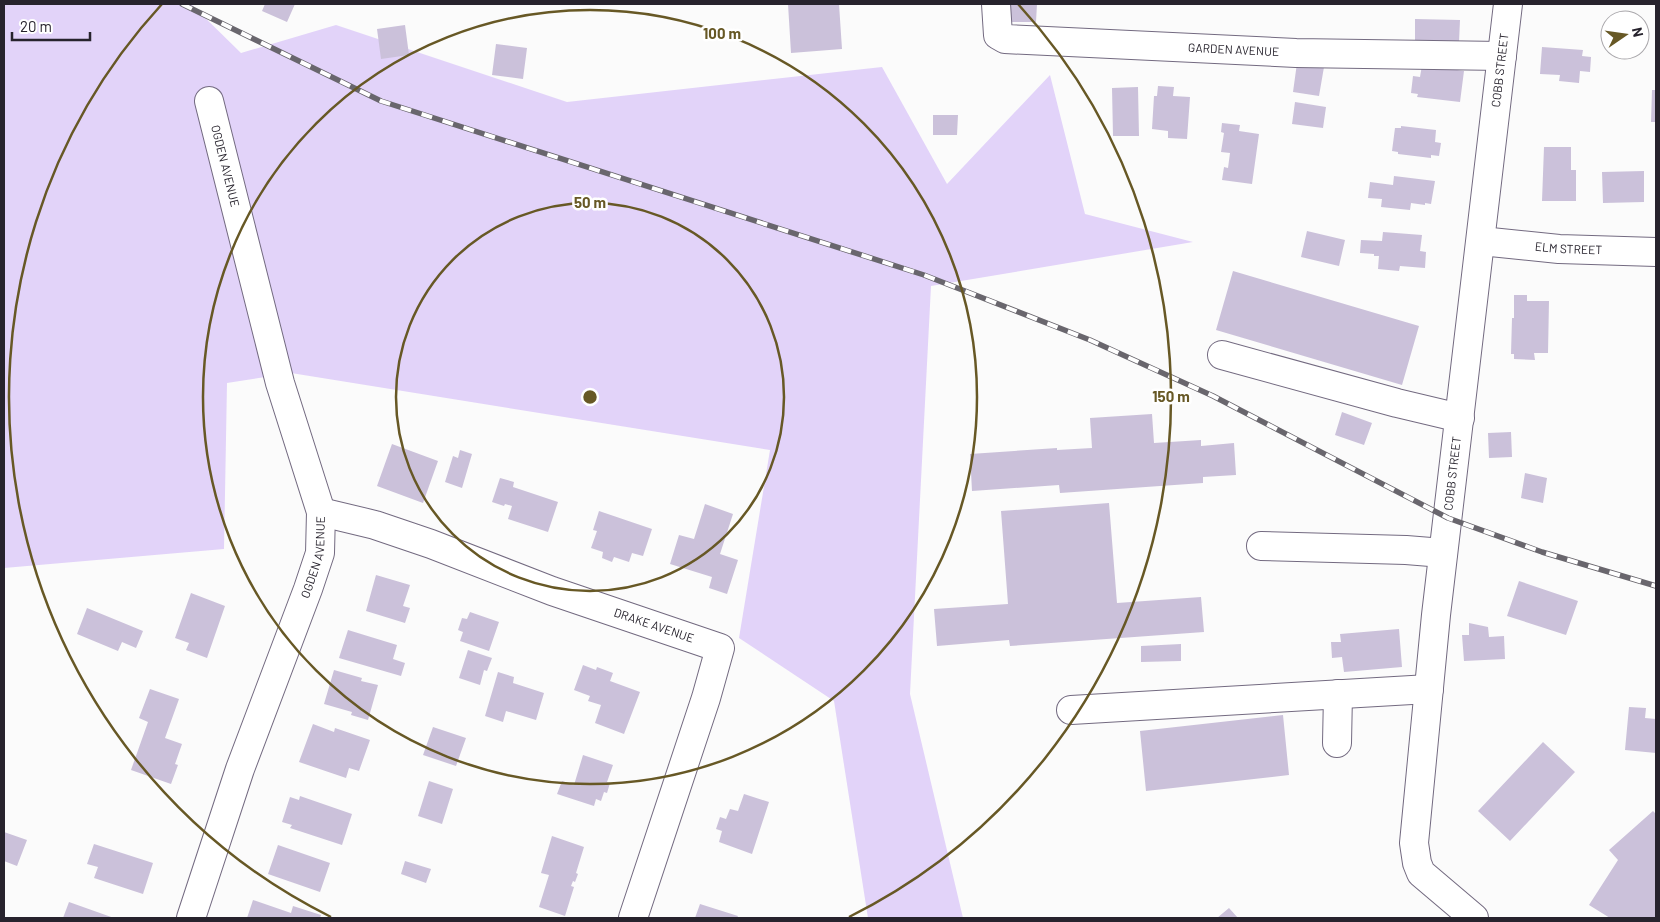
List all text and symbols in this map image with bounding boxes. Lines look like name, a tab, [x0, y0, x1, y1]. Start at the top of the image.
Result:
scale bar	[12, 10, 90, 42]
north arrow	[1600, 10, 1650, 60]
text: 20 m	[20, 17, 52, 35]
text: 100 m	[703, 24, 741, 42]
text: N	[1629, 26, 1647, 38]
street label: COBB STREET	[1488, 32, 1511, 108]
street label: GARDEN AVENUE	[1188, 40, 1280, 58]
street label: OGDEN AVENUE	[209, 123, 243, 208]
text: 50 m	[574, 193, 606, 211]
street label: ELM STREET	[1534, 239, 1603, 256]
text: 150 m	[1152, 387, 1190, 405]
centre of rings	[581, 388, 599, 406]
street label: COBB STREET	[1440, 435, 1463, 511]
street label: OGDEN AVENUE	[297, 516, 327, 600]
street label: DRAKE AVENUE	[612, 605, 696, 645]

